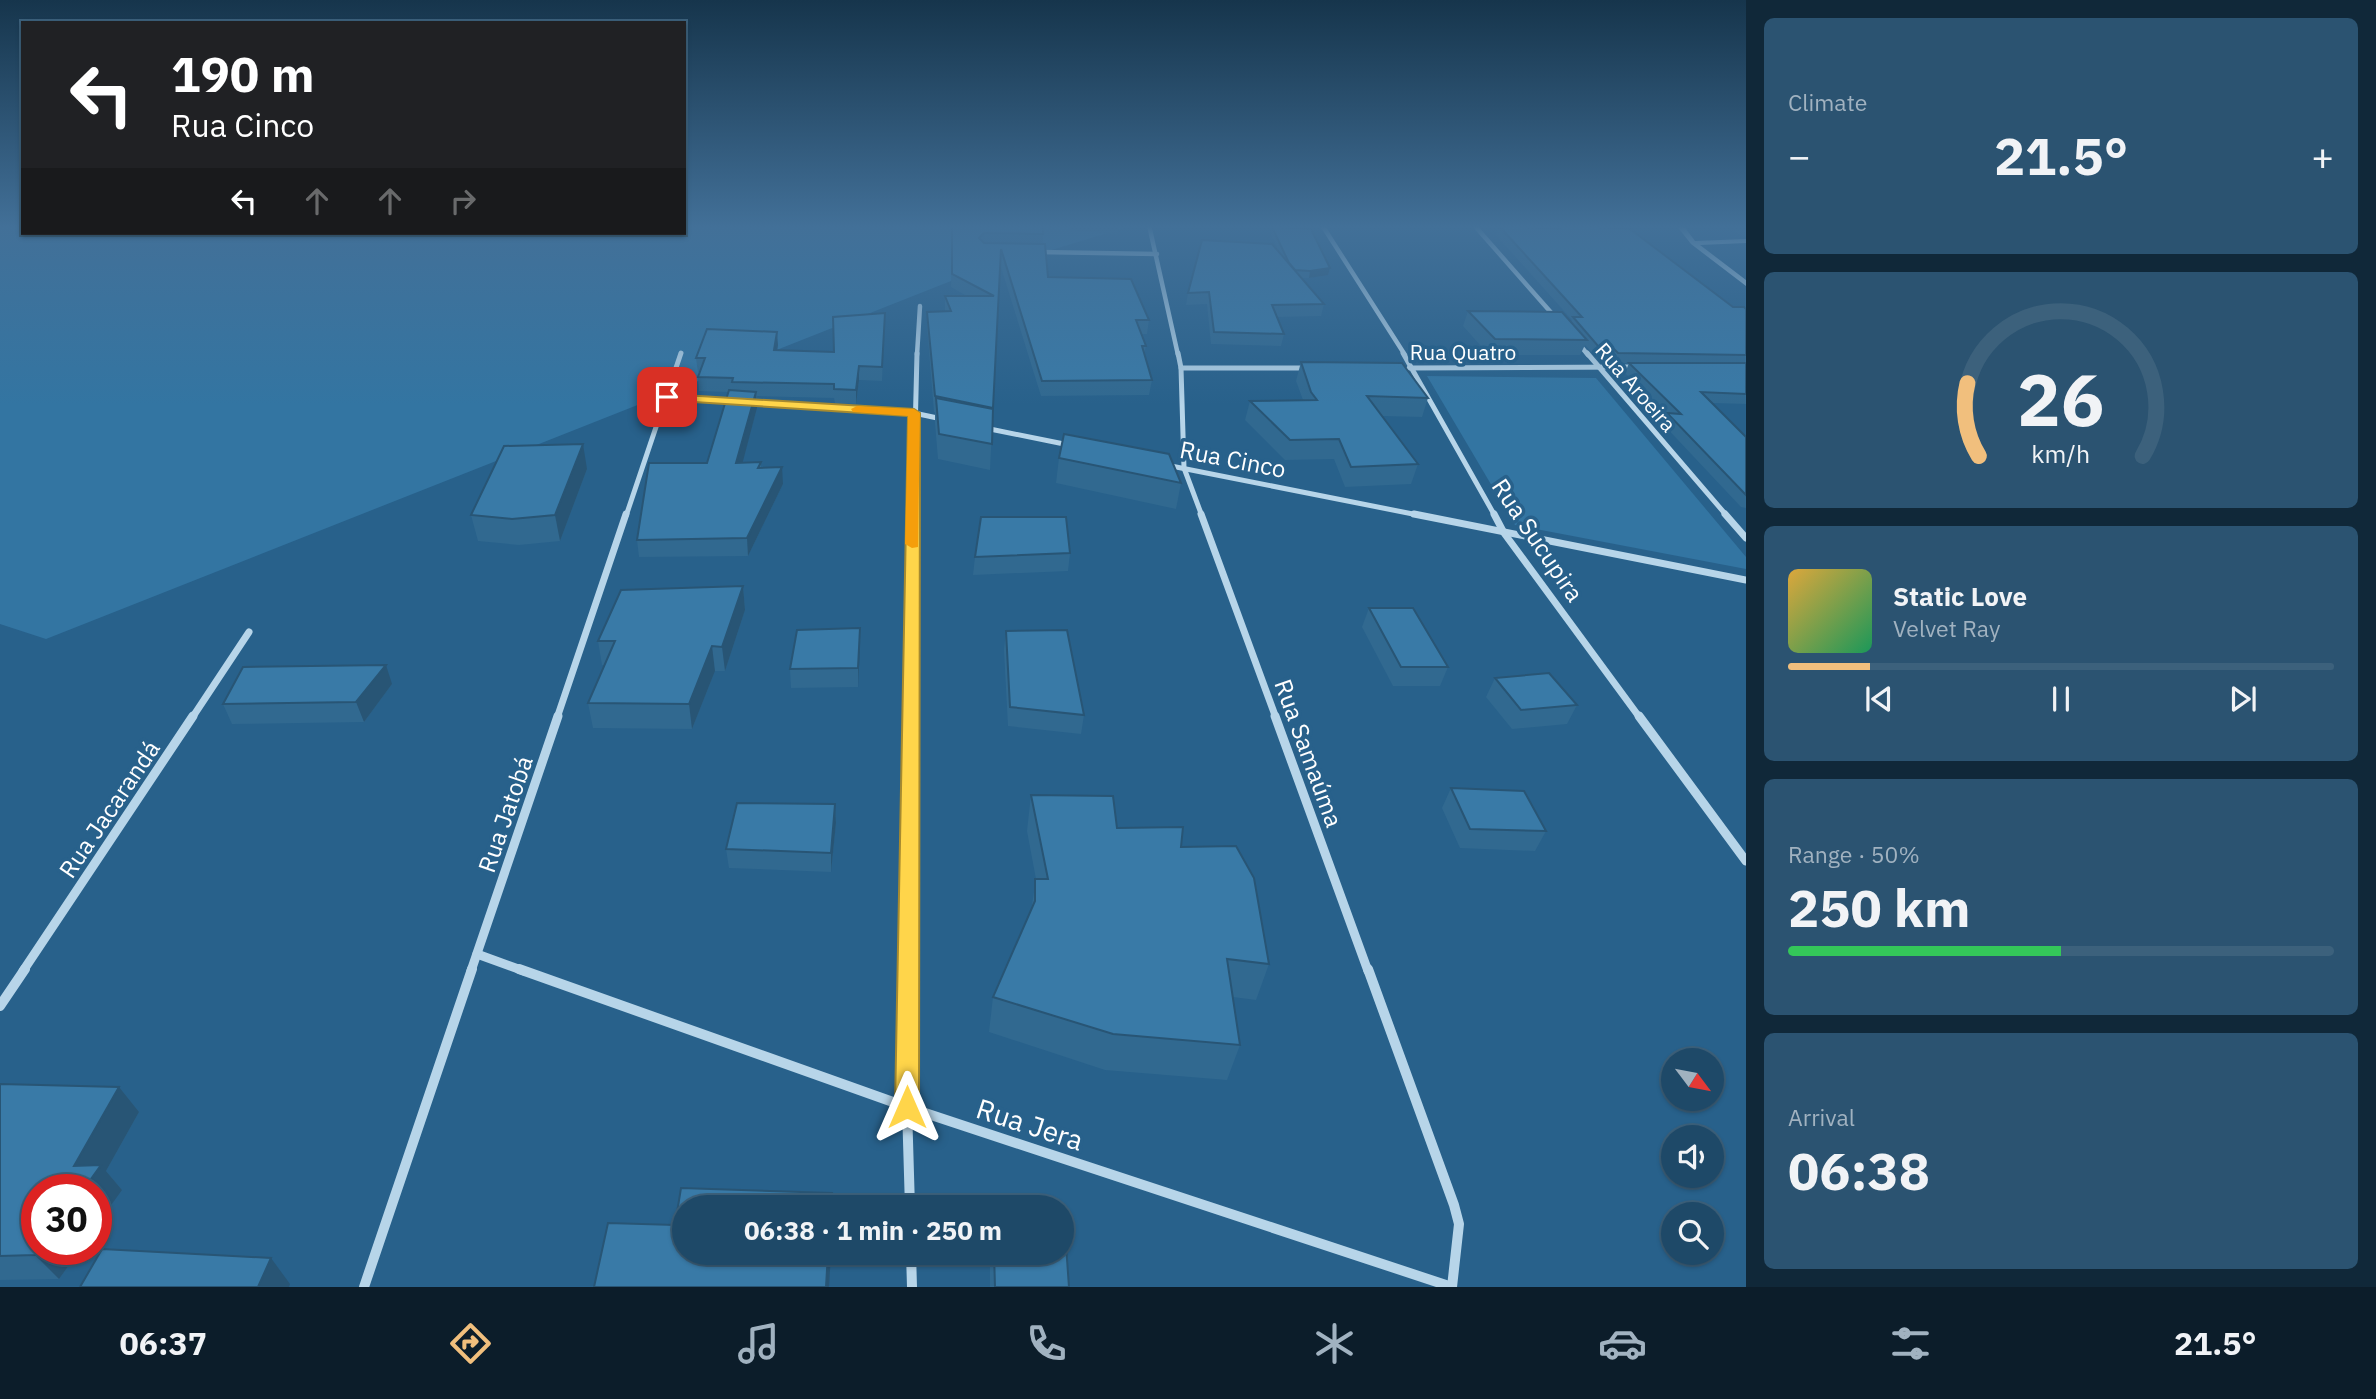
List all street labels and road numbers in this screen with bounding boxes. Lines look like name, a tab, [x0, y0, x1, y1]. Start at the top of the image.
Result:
street label: Rua Aroeira	[1589, 336, 1683, 438]
street label: Rua Quatro	[1410, 338, 1516, 366]
street label: Rua Cinco	[1177, 433, 1289, 485]
street label: Rua Sucupira	[1485, 472, 1591, 608]
street label: Rua Samaúma	[1267, 675, 1351, 832]
street label: Rua Jacarandá	[51, 734, 167, 884]
street label: Rua Jatobá	[470, 751, 540, 876]
street label: Rua Jera	[972, 1089, 1088, 1159]

